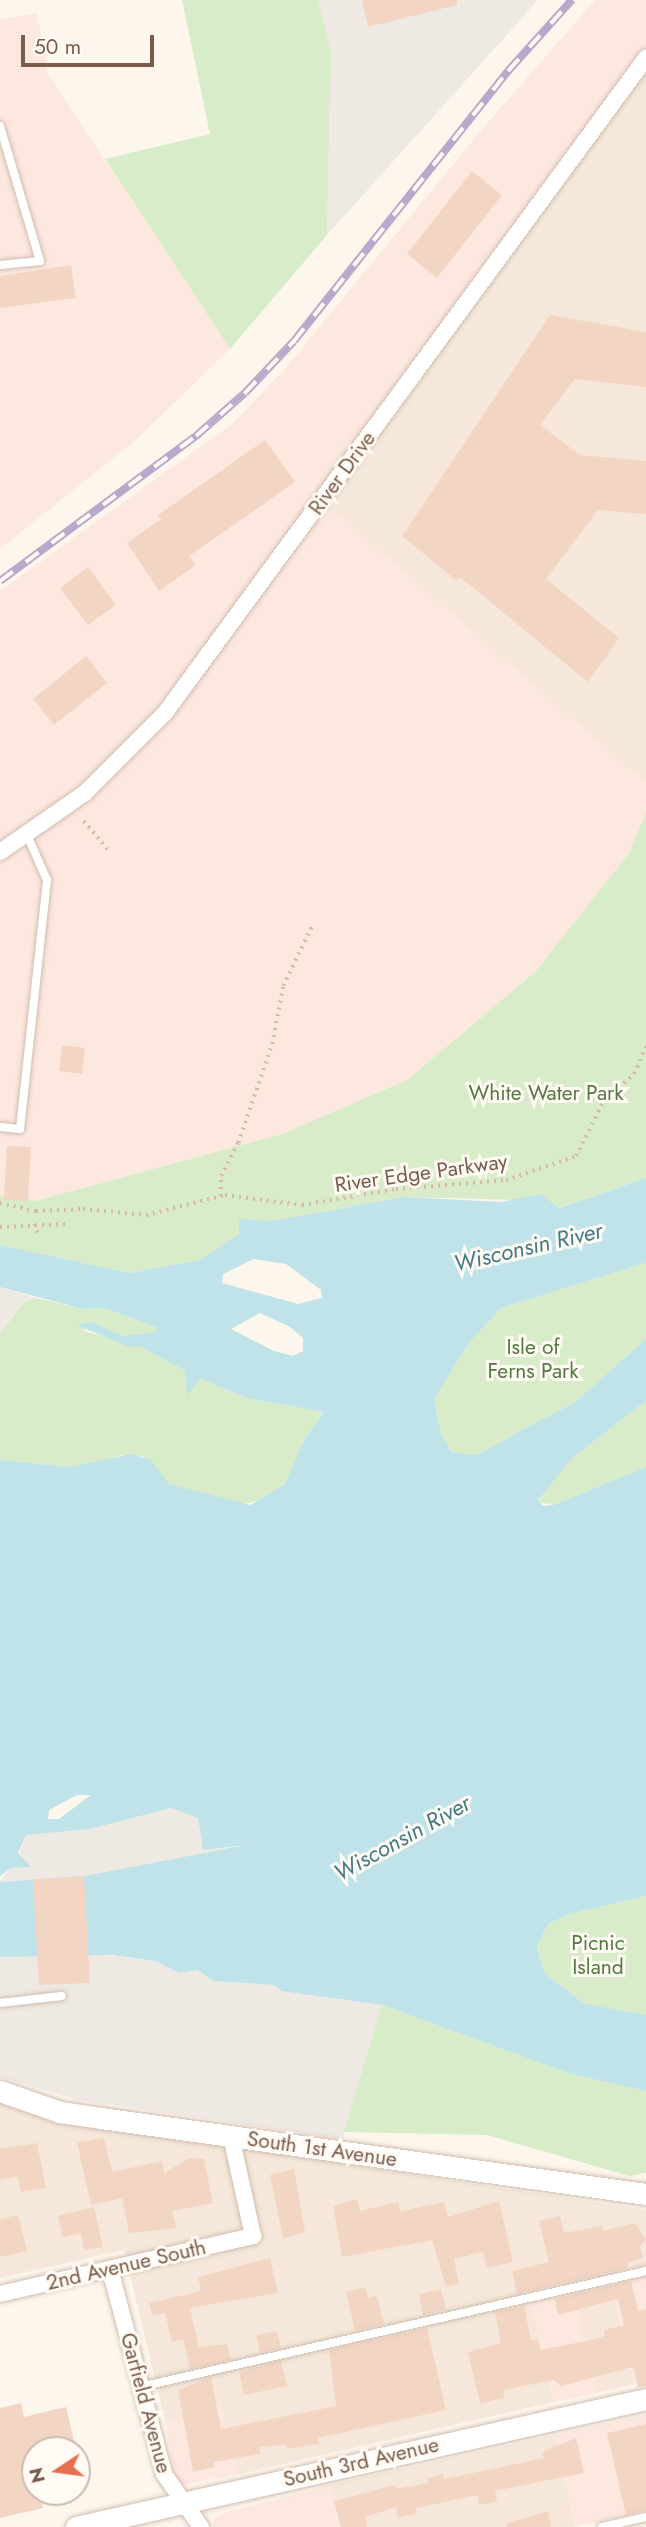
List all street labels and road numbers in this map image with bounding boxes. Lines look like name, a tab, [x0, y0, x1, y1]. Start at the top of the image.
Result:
street label: River Drive	[303, 426, 381, 520]
street label: River Edge Parkway	[333, 1148, 509, 1198]
street label: South 1st Avenue	[245, 2126, 399, 2172]
street label: 2nd Avenue South	[44, 2234, 208, 2296]
street label: Garfield Avenue	[115, 2330, 177, 2476]
street label: South 3rd Avenue	[281, 2432, 441, 2492]

